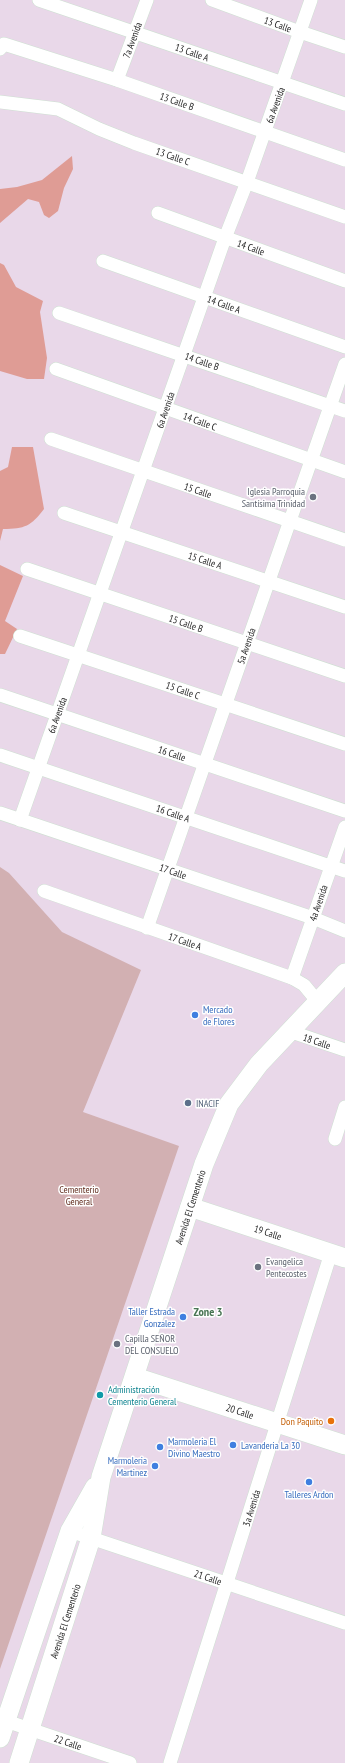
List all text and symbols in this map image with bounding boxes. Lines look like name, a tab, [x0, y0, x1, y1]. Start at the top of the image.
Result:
street label: 13 Calle	[262, 14, 293, 35]
street label: 7a Avenida	[120, 20, 145, 60]
street label: 13 Calle A	[173, 41, 211, 64]
street label: 6a Avenida	[263, 85, 288, 125]
street label: 13 Calle B	[158, 90, 196, 113]
street label: 13 Calle C	[154, 145, 192, 168]
street label: 14 Calle	[235, 237, 266, 258]
street label: 14 Calle A	[205, 292, 243, 317]
street label: 14 Calle B	[183, 350, 221, 373]
street label: 6a Avenida	[153, 390, 178, 430]
street label: 14 Calle C	[181, 409, 219, 434]
street label: 15 Calle	[182, 480, 213, 501]
place label: Iglesia Parroquia Santísima Trinidad	[242, 485, 305, 510]
marker: Iglesia Parroquia Santísima Trinidad	[308, 492, 318, 502]
street label: 15 Calle A	[186, 549, 224, 572]
street label: 15 Calle B	[167, 612, 205, 635]
street label: 5a Avenida	[234, 626, 259, 666]
street label: 15 Calle C	[164, 679, 202, 702]
street label: 6a Avenida	[45, 695, 70, 735]
street label: 16 Calle	[156, 743, 187, 764]
street label: 16 Calle A	[154, 802, 192, 825]
street label: 17 Calle	[158, 861, 188, 882]
street label: 4a Avenida	[306, 883, 331, 923]
street label: 17 Calle A	[166, 930, 204, 953]
place label: Mercado de Flores	[203, 1003, 235, 1028]
marker: Mercado de Flores	[190, 1010, 200, 1020]
street label: 18 Calle	[301, 1031, 332, 1052]
place label: INACIF	[196, 1097, 219, 1110]
marker: INACIF	[183, 1098, 193, 1108]
street label: Avenida El Cementerio	[172, 1168, 209, 1246]
park label: Cementerio General	[59, 1183, 99, 1208]
street label: 19 Calle	[252, 1222, 283, 1243]
place label: Evangelica Pentecostes	[266, 1255, 307, 1280]
marker: Evangelica Pentecostes	[253, 1262, 263, 1272]
district label: Zone 3	[193, 1304, 223, 1319]
place label: Taller Estrada Gonzalez	[128, 1305, 175, 1330]
marker: Taller Estrada Gonzalez	[178, 1312, 188, 1322]
place label: Capilla SEÑOR DEL CONSUELO	[125, 1332, 179, 1357]
marker: Capilla SEÑOR DEL CONSUELO	[112, 1339, 122, 1349]
place label: Administración Cementerio General	[108, 1383, 177, 1408]
marker: Administración Cementerio General	[95, 1390, 105, 1400]
street label: 20 Calle	[224, 1401, 255, 1422]
place label: Don Paquito	[281, 1415, 323, 1428]
marker: Don Paquito	[326, 1416, 336, 1426]
place label: Marmoleria El Divino Maestro	[168, 1435, 220, 1460]
place label: Lavanderia La 30	[241, 1439, 300, 1452]
marker: Lavanderia La 30	[228, 1440, 238, 1450]
marker: Marmoleria El Divino Maestro	[155, 1442, 165, 1452]
place label: Marmoleria Martinez	[108, 1454, 147, 1479]
marker: Marmoleria Martinez	[150, 1461, 160, 1471]
marker: Talleres Ardon	[304, 1477, 314, 1487]
street label: 3a Avenida	[240, 1488, 263, 1528]
place label: Talleres Ardon	[284, 1488, 334, 1501]
street label: 21 Calle	[192, 1567, 223, 1588]
street label: Avenida El Cementerio	[47, 1582, 84, 1660]
street label: 22 Calle	[52, 1732, 83, 1753]

